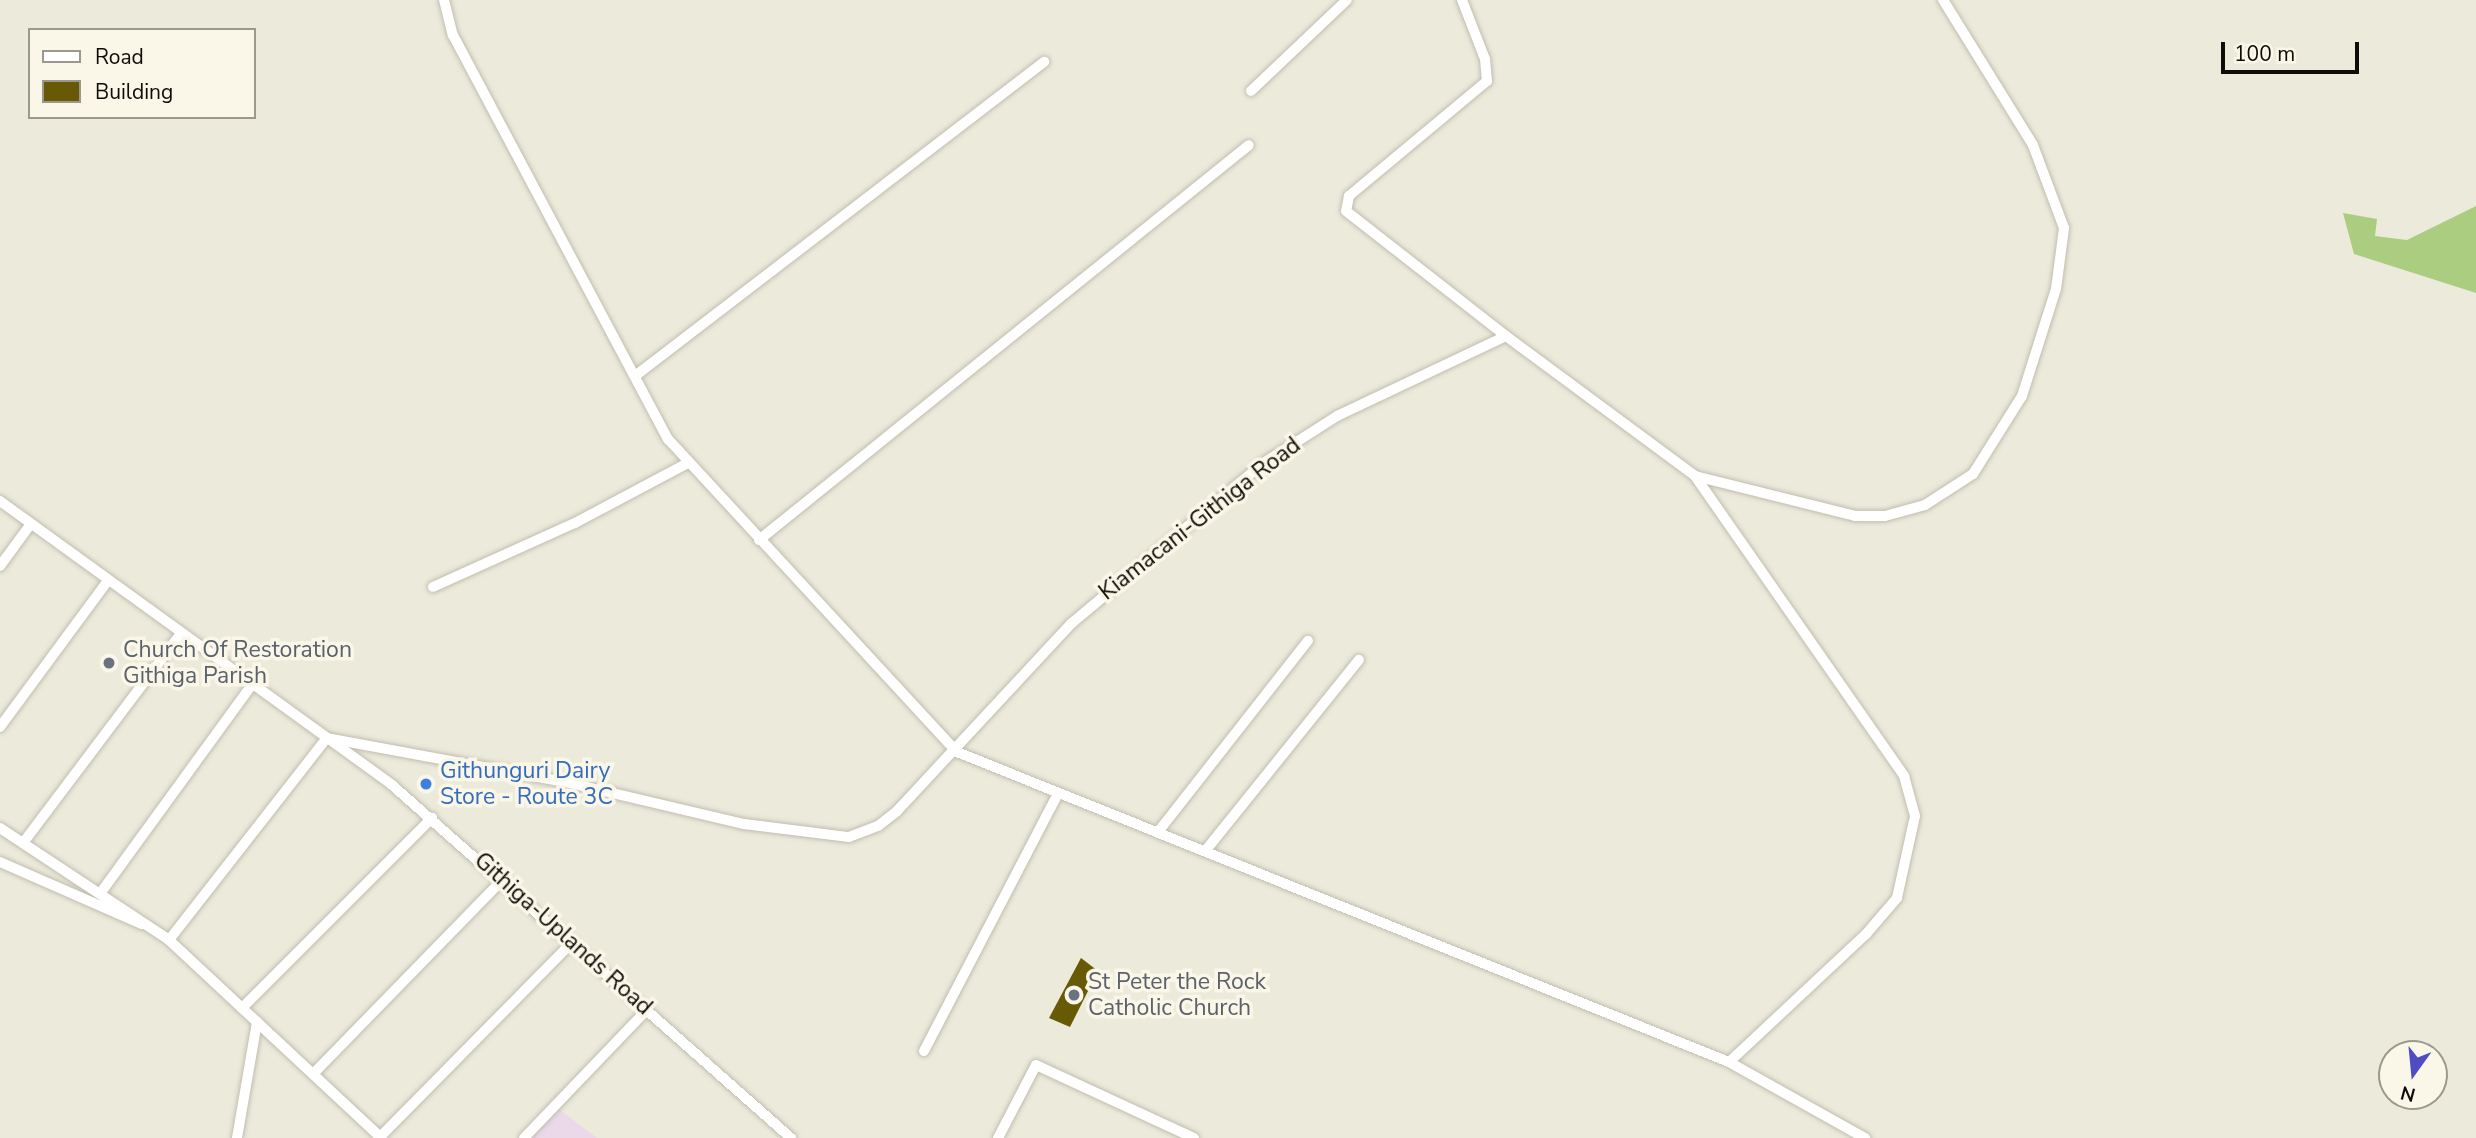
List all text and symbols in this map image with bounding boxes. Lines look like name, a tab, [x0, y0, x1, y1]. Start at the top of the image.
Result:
legend	[28, 28, 256, 119]
scale bar	[2224, 28, 2362, 72]
text: 100 m	[2234, 40, 2295, 68]
text: Road	[95, 43, 144, 71]
text: Building	[95, 78, 173, 106]
street label: Kiamacani-Githiga Road	[1094, 432, 1306, 606]
place label: Church Of Restoration Githiga Parish	[123, 636, 352, 690]
marker: Church Of Restoration Githiga Parish	[101, 655, 117, 671]
place label: Githunguri Dairy Store - Route 3C	[440, 757, 613, 811]
marker: Githunguri Dairy Store - Route 3C	[418, 776, 434, 792]
street label: Githiga-Uplands Road	[468, 847, 658, 1021]
place label: St Peter the Rock Catholic Church	[1088, 968, 1266, 1022]
marker: St Peter the Rock Catholic Church	[1066, 987, 1082, 1003]
north arrow	[2378, 1040, 2448, 1110]
text: N	[2398, 1079, 2418, 1108]

